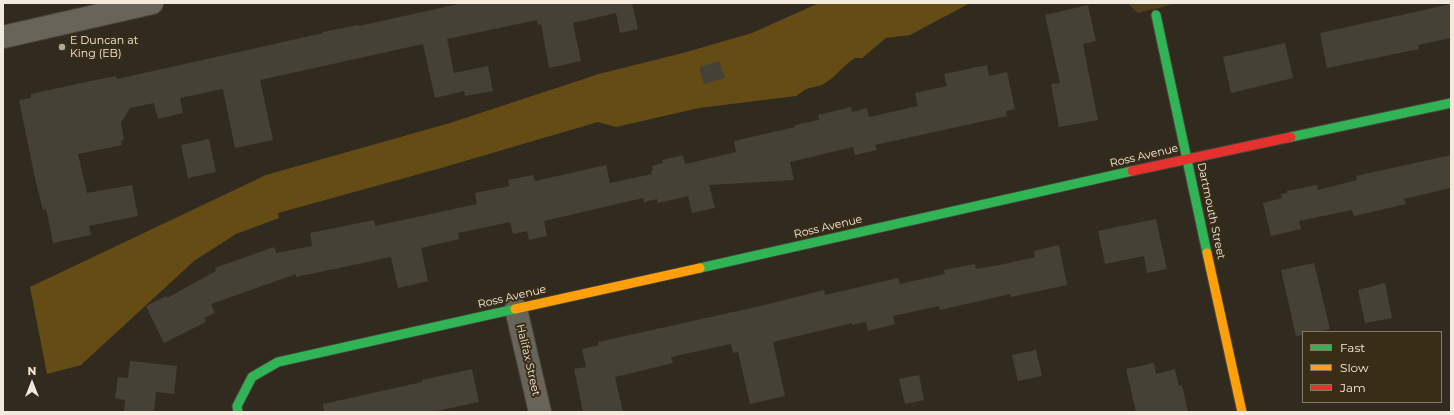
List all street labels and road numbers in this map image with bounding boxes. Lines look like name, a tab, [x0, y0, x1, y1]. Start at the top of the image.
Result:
street label: Ross Avenue	[1108, 142, 1180, 170]
street label: Dartmouth Street	[1194, 161, 1228, 261]
street label: Ross Avenue	[792, 213, 864, 241]
street label: Ross Avenue	[476, 283, 548, 311]
street label: Halifax Street	[513, 323, 543, 397]

